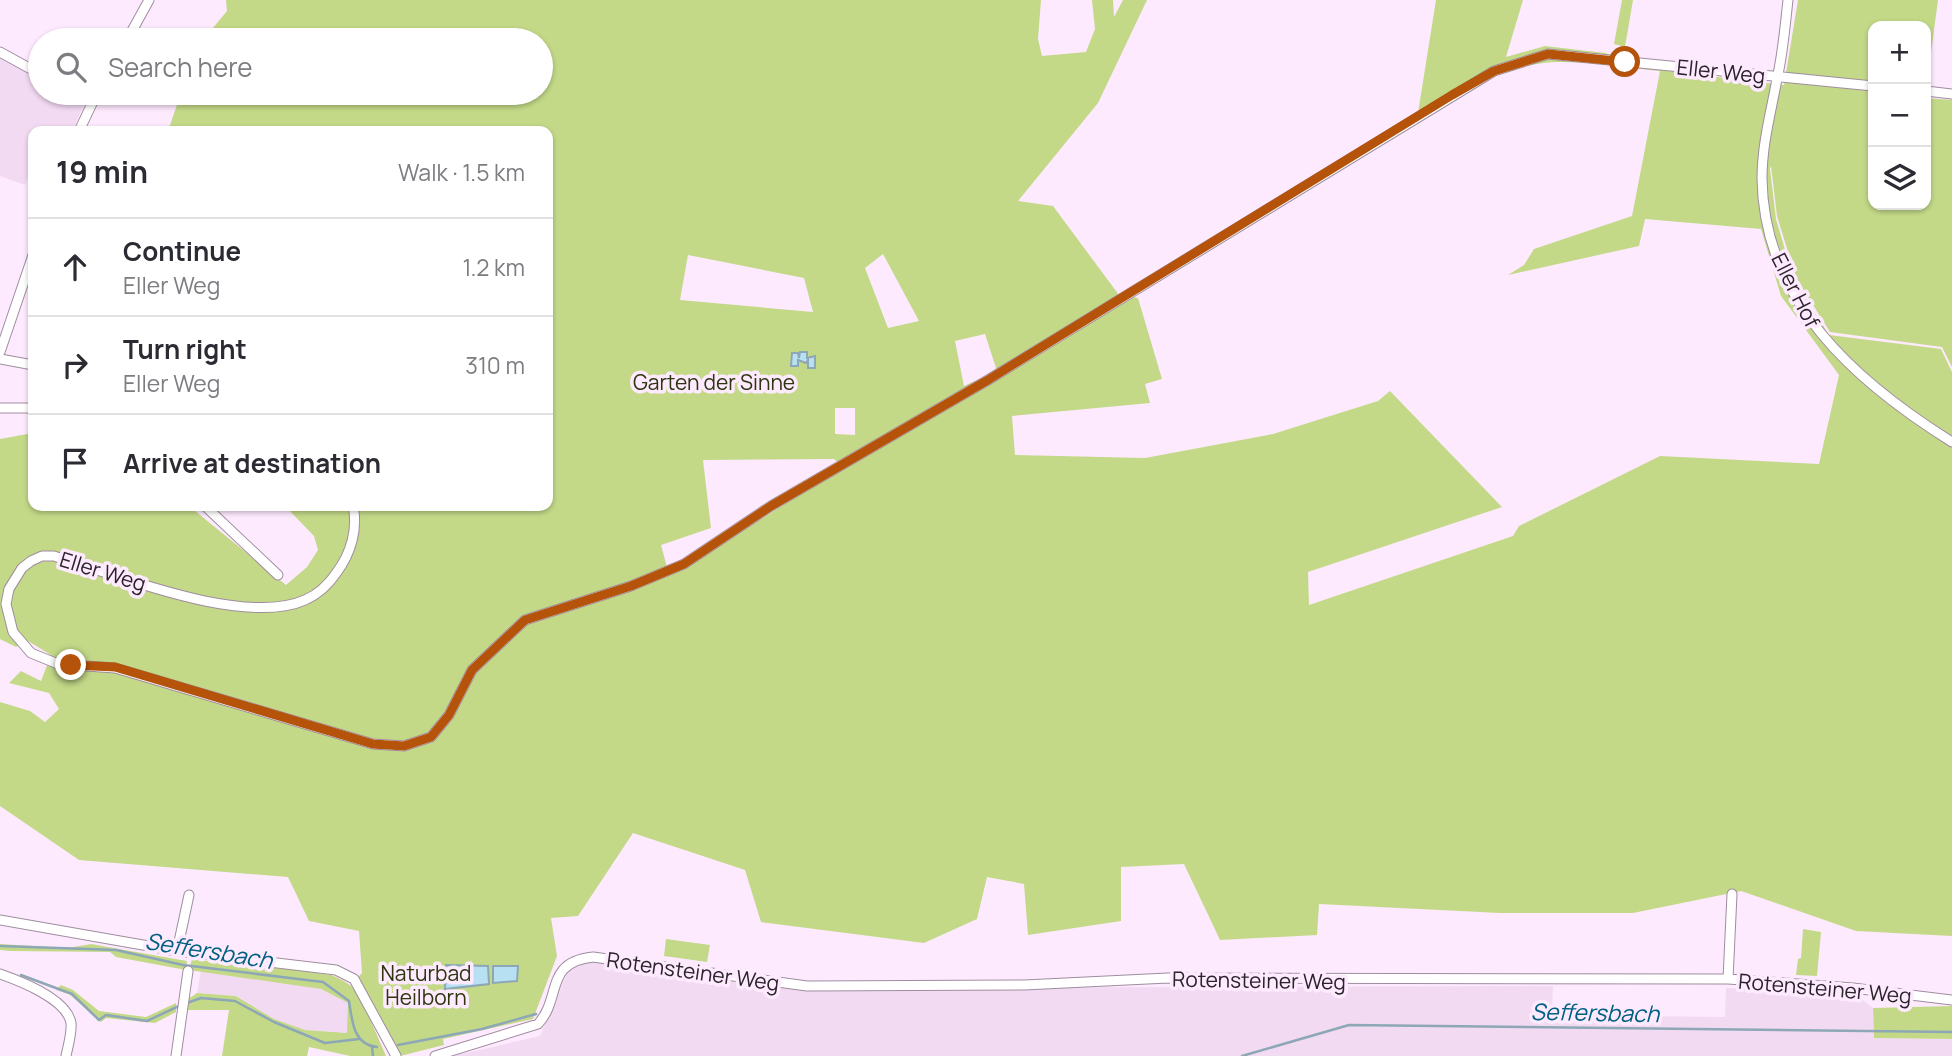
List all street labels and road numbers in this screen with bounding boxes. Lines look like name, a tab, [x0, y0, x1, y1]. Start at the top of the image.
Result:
street label: Eller Weg	[1675, 52, 1767, 90]
street label: Eller Hof	[1765, 248, 1827, 333]
street label: Eller Weg	[56, 545, 150, 597]
street label: Rotensteiner Weg	[605, 945, 781, 997]
street label: Rotensteiner Weg	[1172, 964, 1346, 996]
street label: Rotensteiner Weg	[1737, 966, 1913, 1010]

